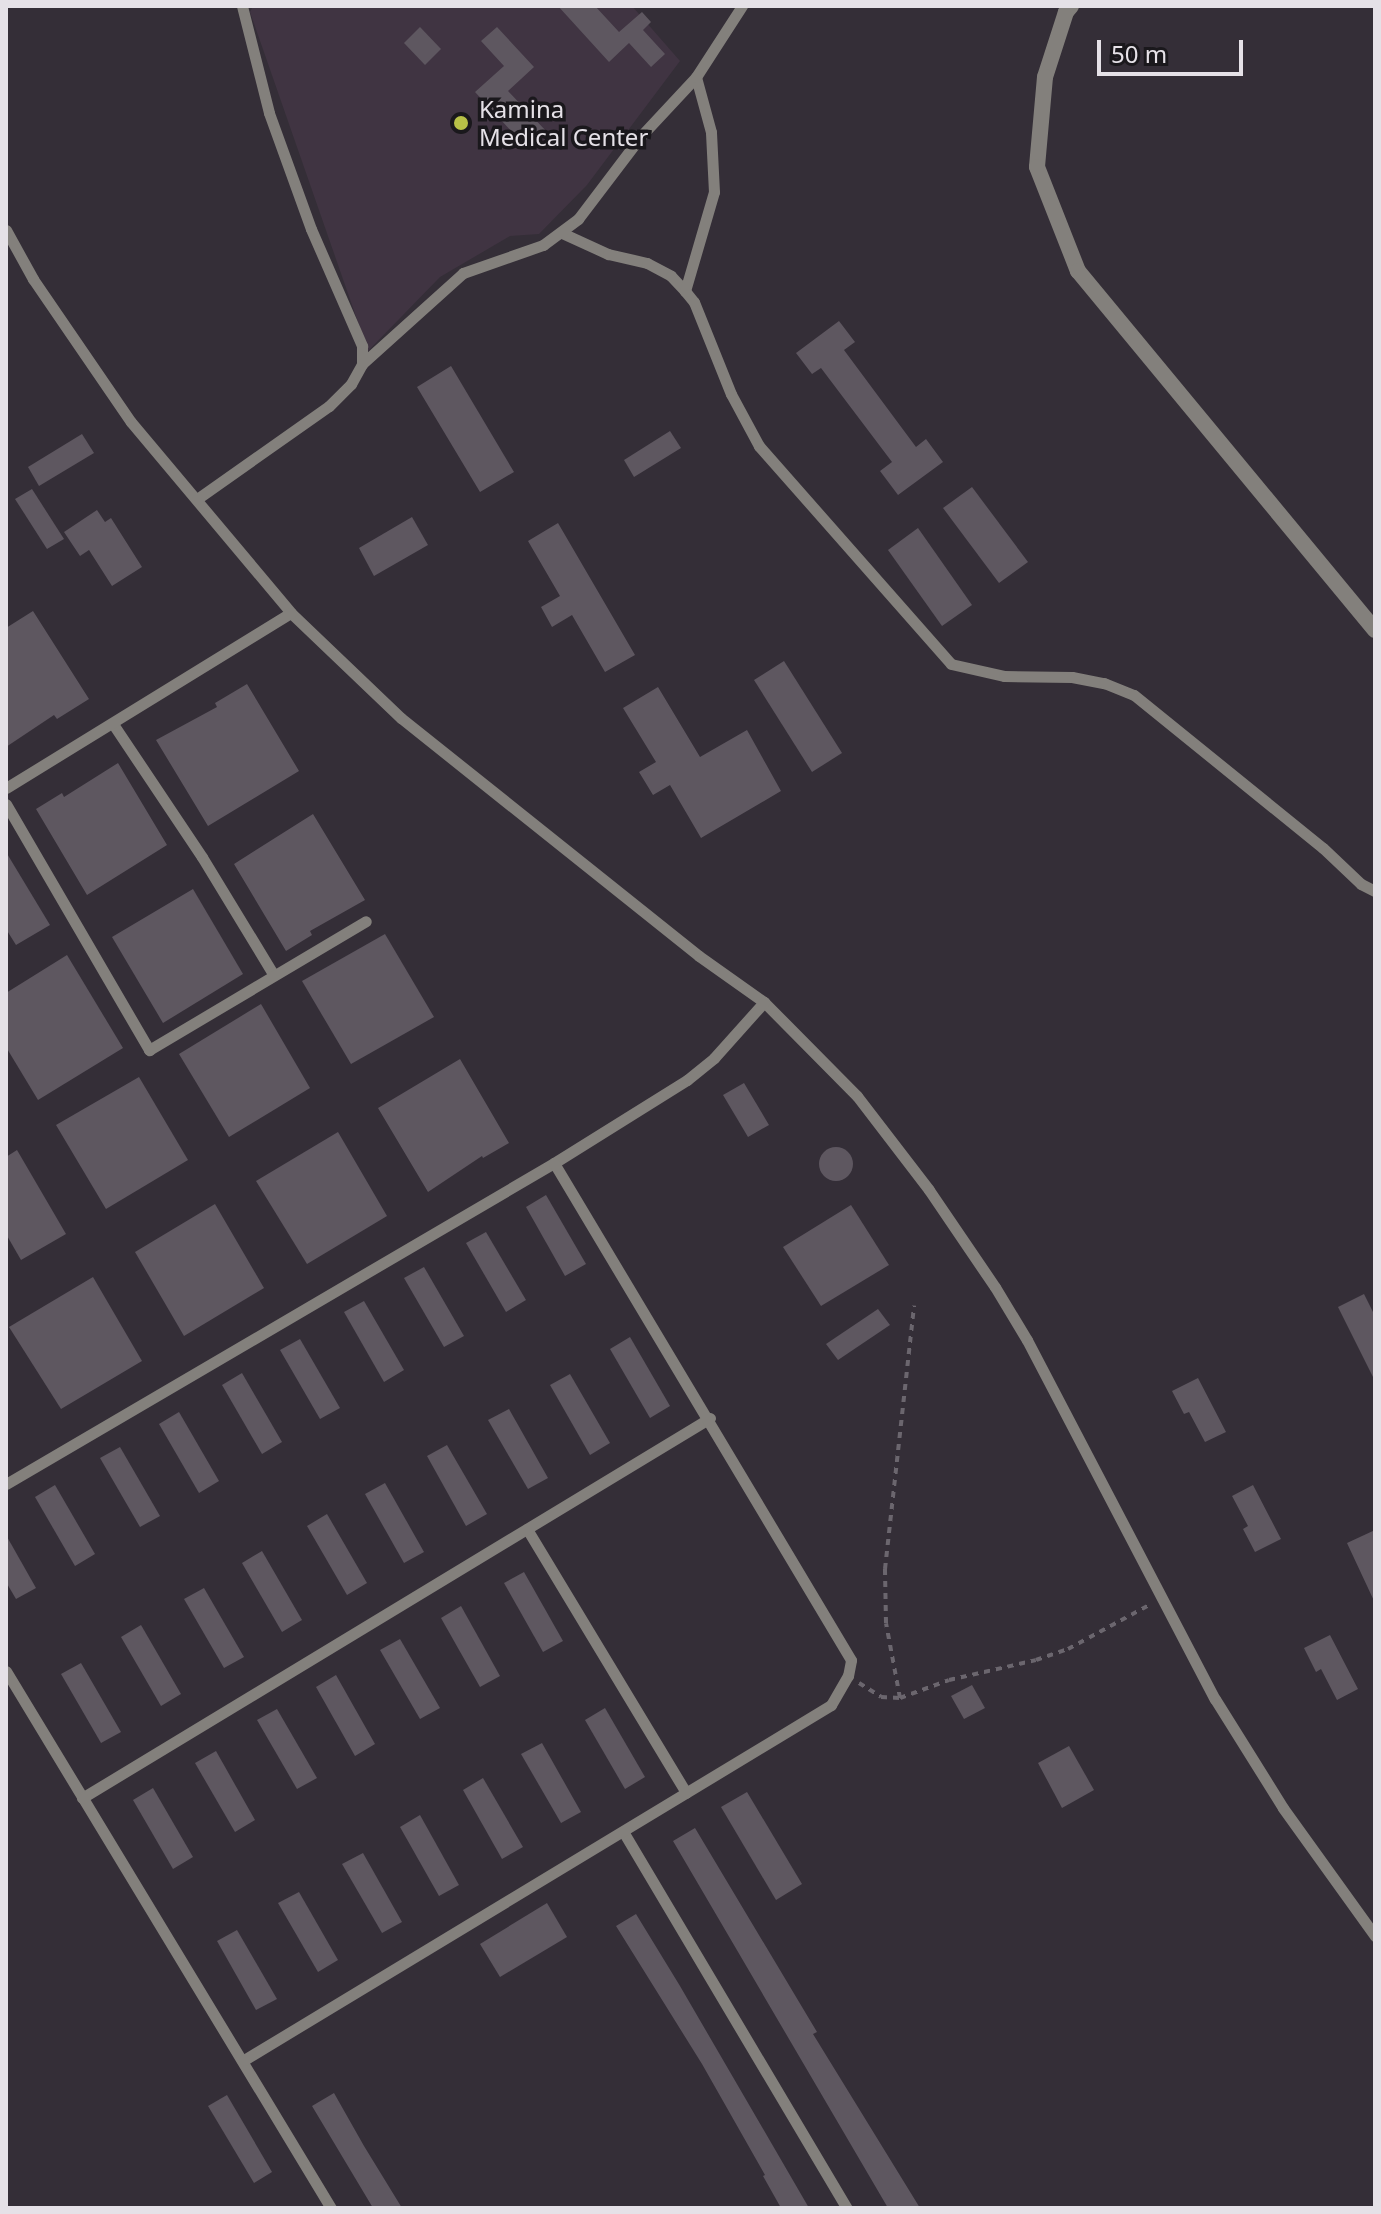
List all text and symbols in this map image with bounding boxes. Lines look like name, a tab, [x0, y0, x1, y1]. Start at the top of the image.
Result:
scale bar	[1101, 24, 1247, 74]
text: 50 m	[1111, 37, 1167, 70]
place label: Kamina Medical Center	[479, 95, 648, 151]
marker: Kamina Medical Center	[450, 112, 472, 134]

